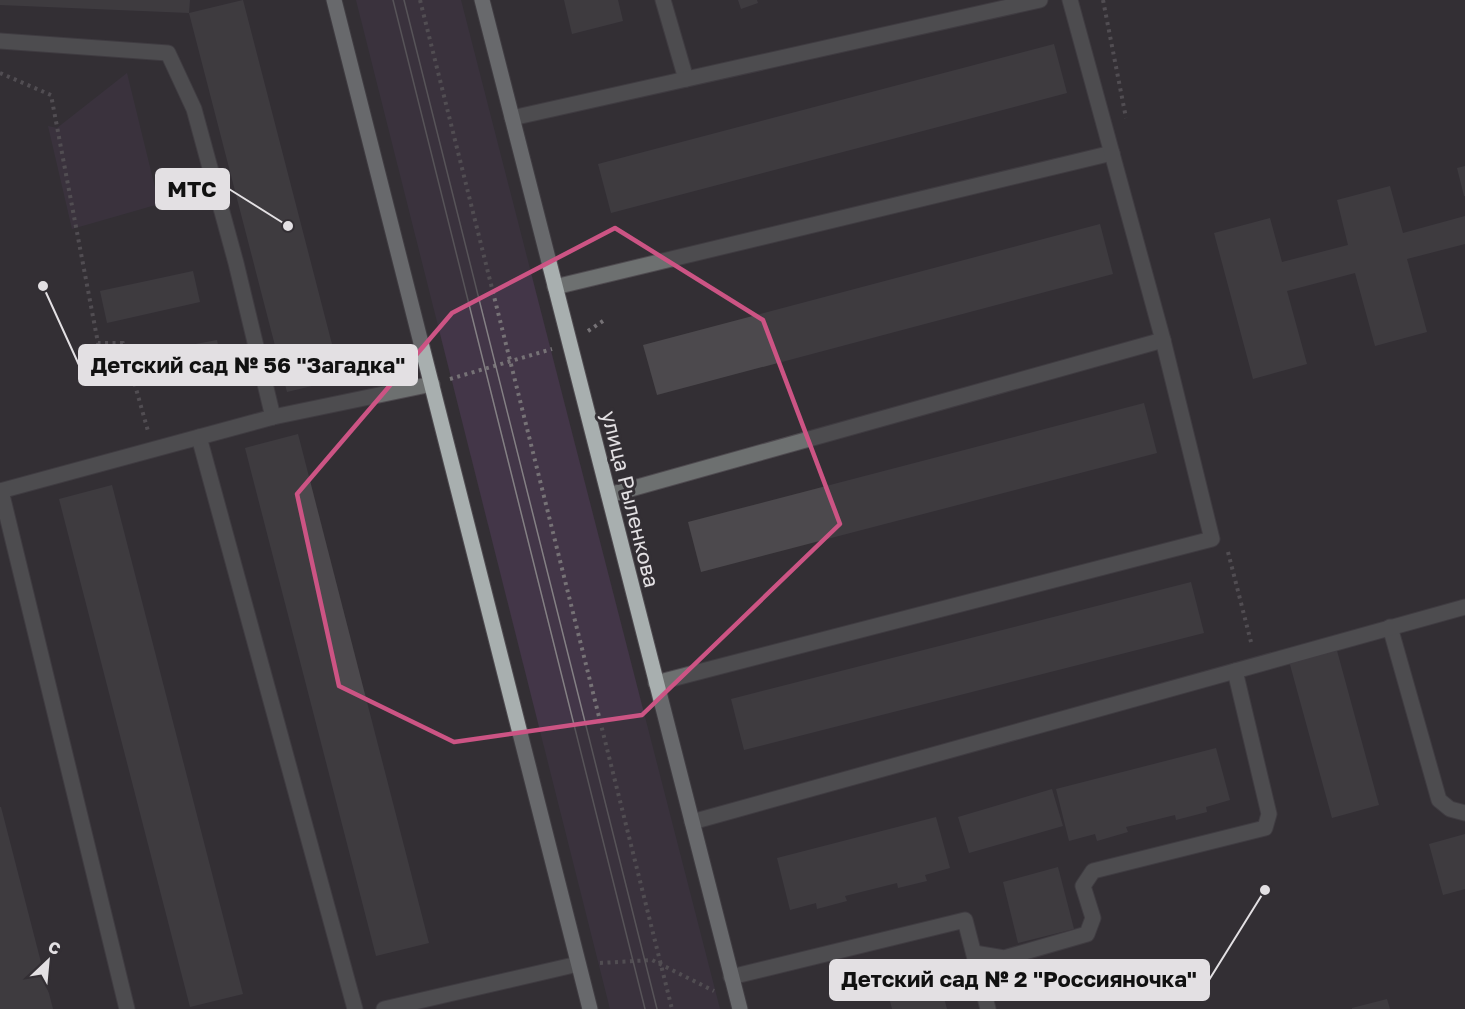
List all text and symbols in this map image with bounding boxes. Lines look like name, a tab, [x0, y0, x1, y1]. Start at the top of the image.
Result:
callout: МТС	[156, 169, 229, 209]
text: МТС	[167, 175, 217, 202]
callout: Детский сад № 56 "Загадка"	[79, 345, 417, 385]
text: Детский сад № 56 "Загадка"	[91, 351, 405, 378]
street label: улица Рыленкова	[596, 408, 666, 590]
north arrow	[18, 931, 78, 991]
text: С	[45, 936, 64, 959]
callout: Детский сад № 2 "Россияночка"	[830, 960, 1209, 1000]
text: Детский сад № 2 "Россияночка"	[841, 965, 1197, 992]

